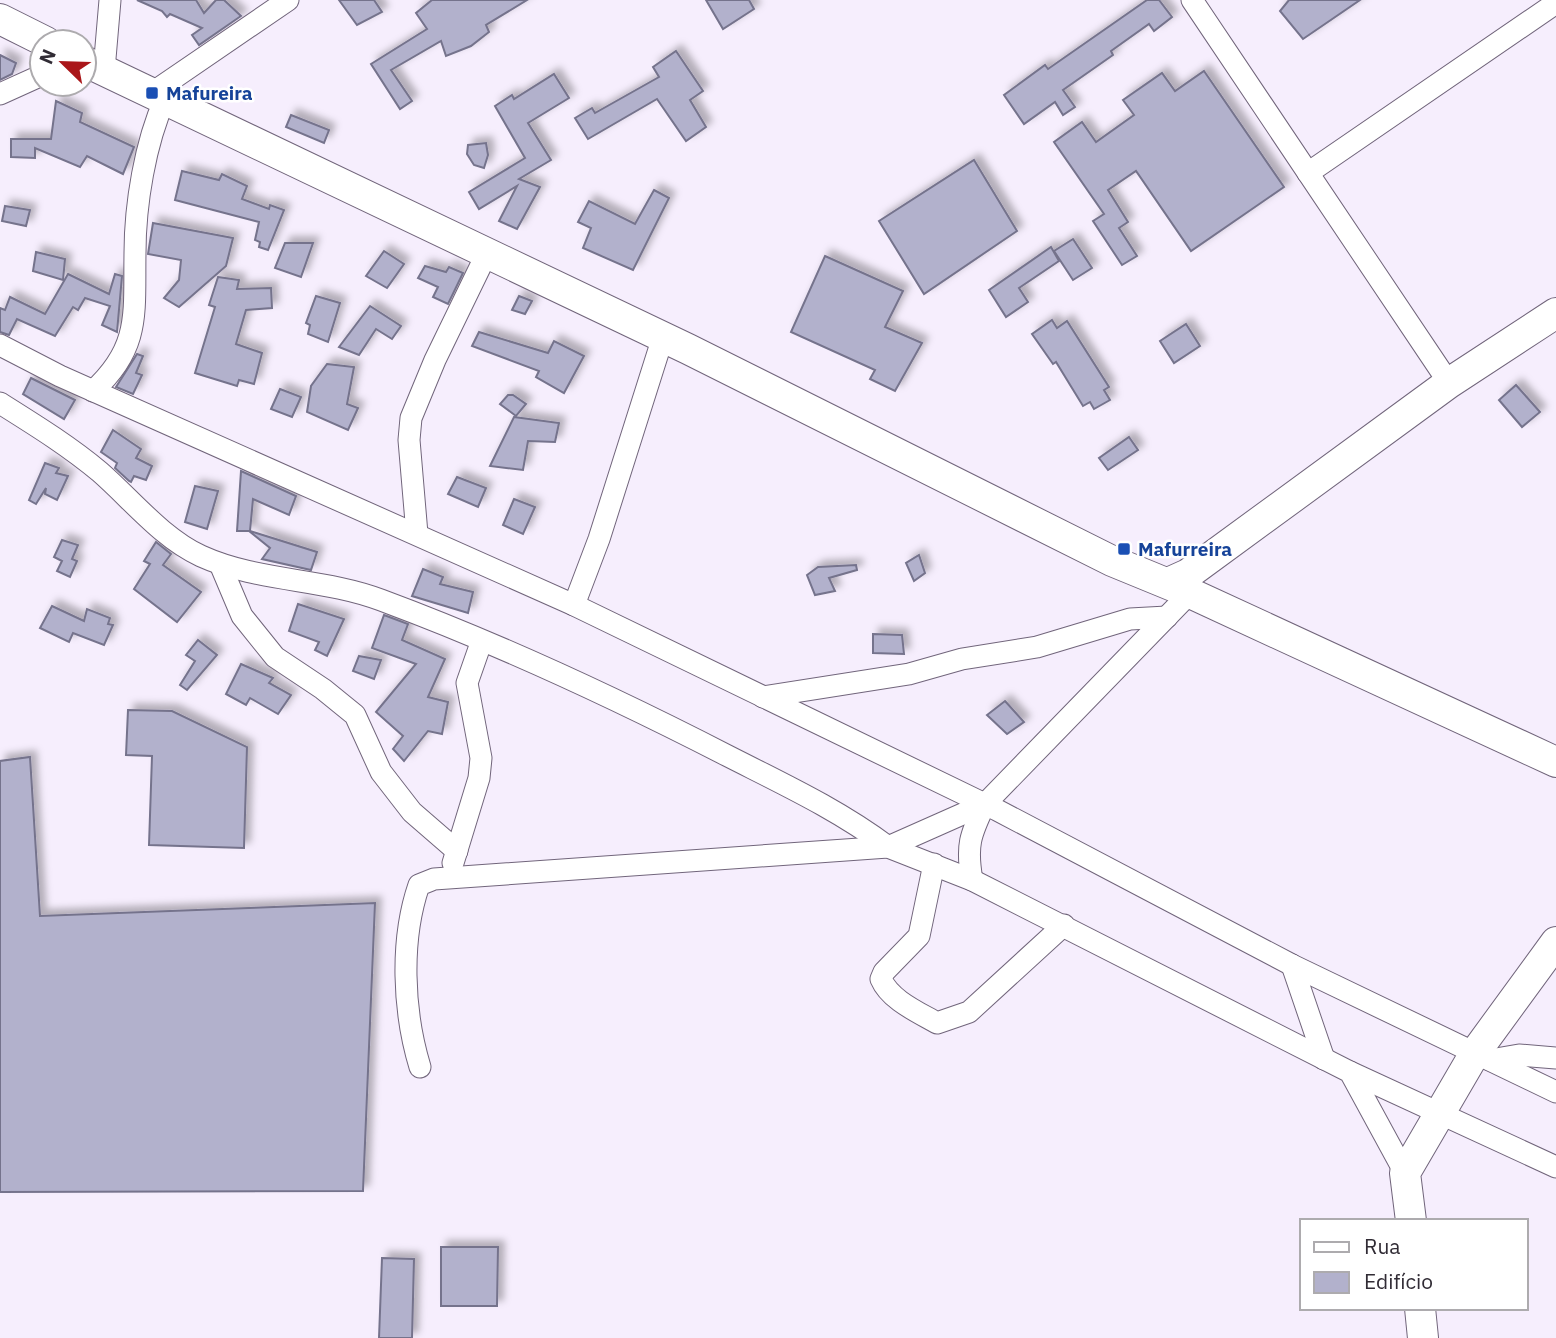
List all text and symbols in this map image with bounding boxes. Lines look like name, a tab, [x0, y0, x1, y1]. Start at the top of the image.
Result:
north arrow	[28, 28, 98, 98]
text: N	[34, 45, 61, 67]
place label: Mafureira	[166, 81, 253, 105]
marker: Mafureira	[144, 85, 160, 101]
place label: Mafurreira	[1138, 537, 1232, 561]
marker: Mafurreira	[1116, 541, 1132, 557]
legend	[1300, 1219, 1528, 1310]
text: Rua	[1364, 1232, 1401, 1260]
text: Edifício	[1364, 1267, 1433, 1295]

